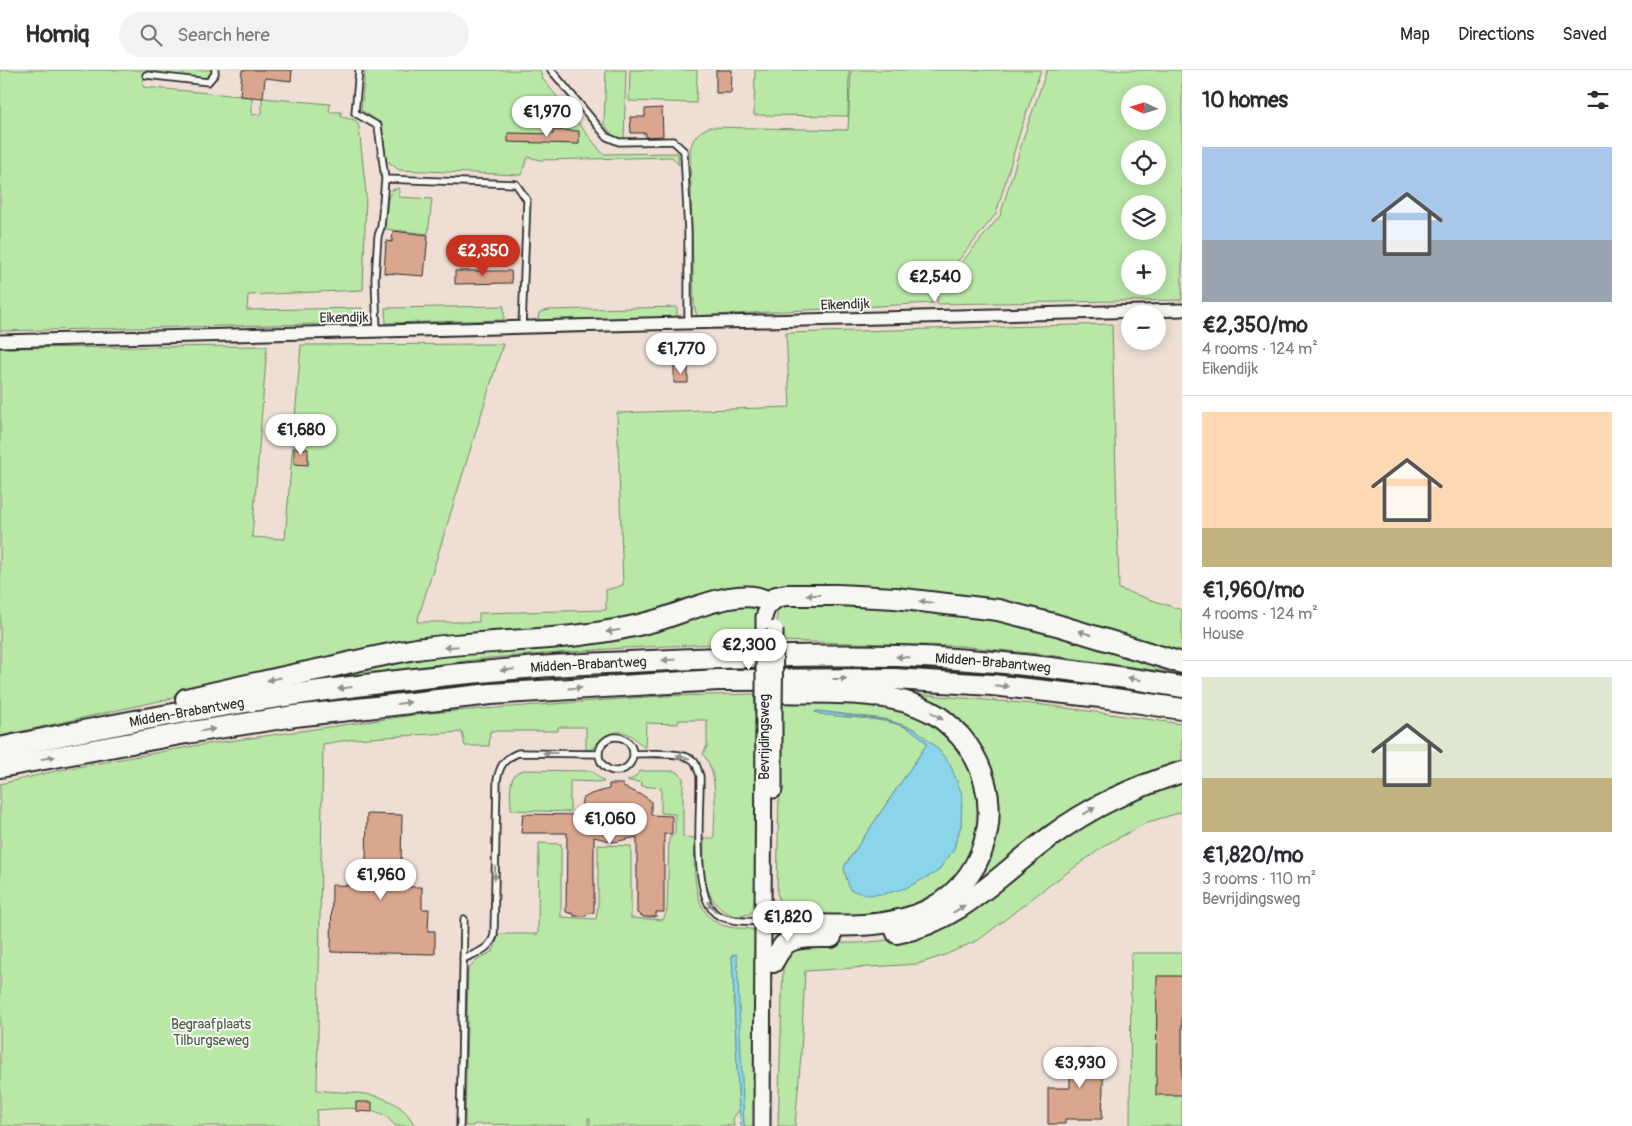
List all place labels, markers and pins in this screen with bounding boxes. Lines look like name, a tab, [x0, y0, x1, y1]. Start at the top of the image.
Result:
pin: €1,970	[506, 96, 588, 138]
pin: €2,350	[442, 234, 524, 277]
pin: €2,540	[894, 260, 976, 303]
pin: €1,770	[640, 332, 722, 375]
pin: €1,680	[260, 414, 342, 456]
pin: €2,300	[708, 628, 790, 671]
pin: €1,060	[569, 802, 651, 845]
pin: €1,960	[340, 858, 422, 901]
pin: €1,820	[747, 900, 829, 943]
pin: €3,930	[1039, 1046, 1121, 1089]

